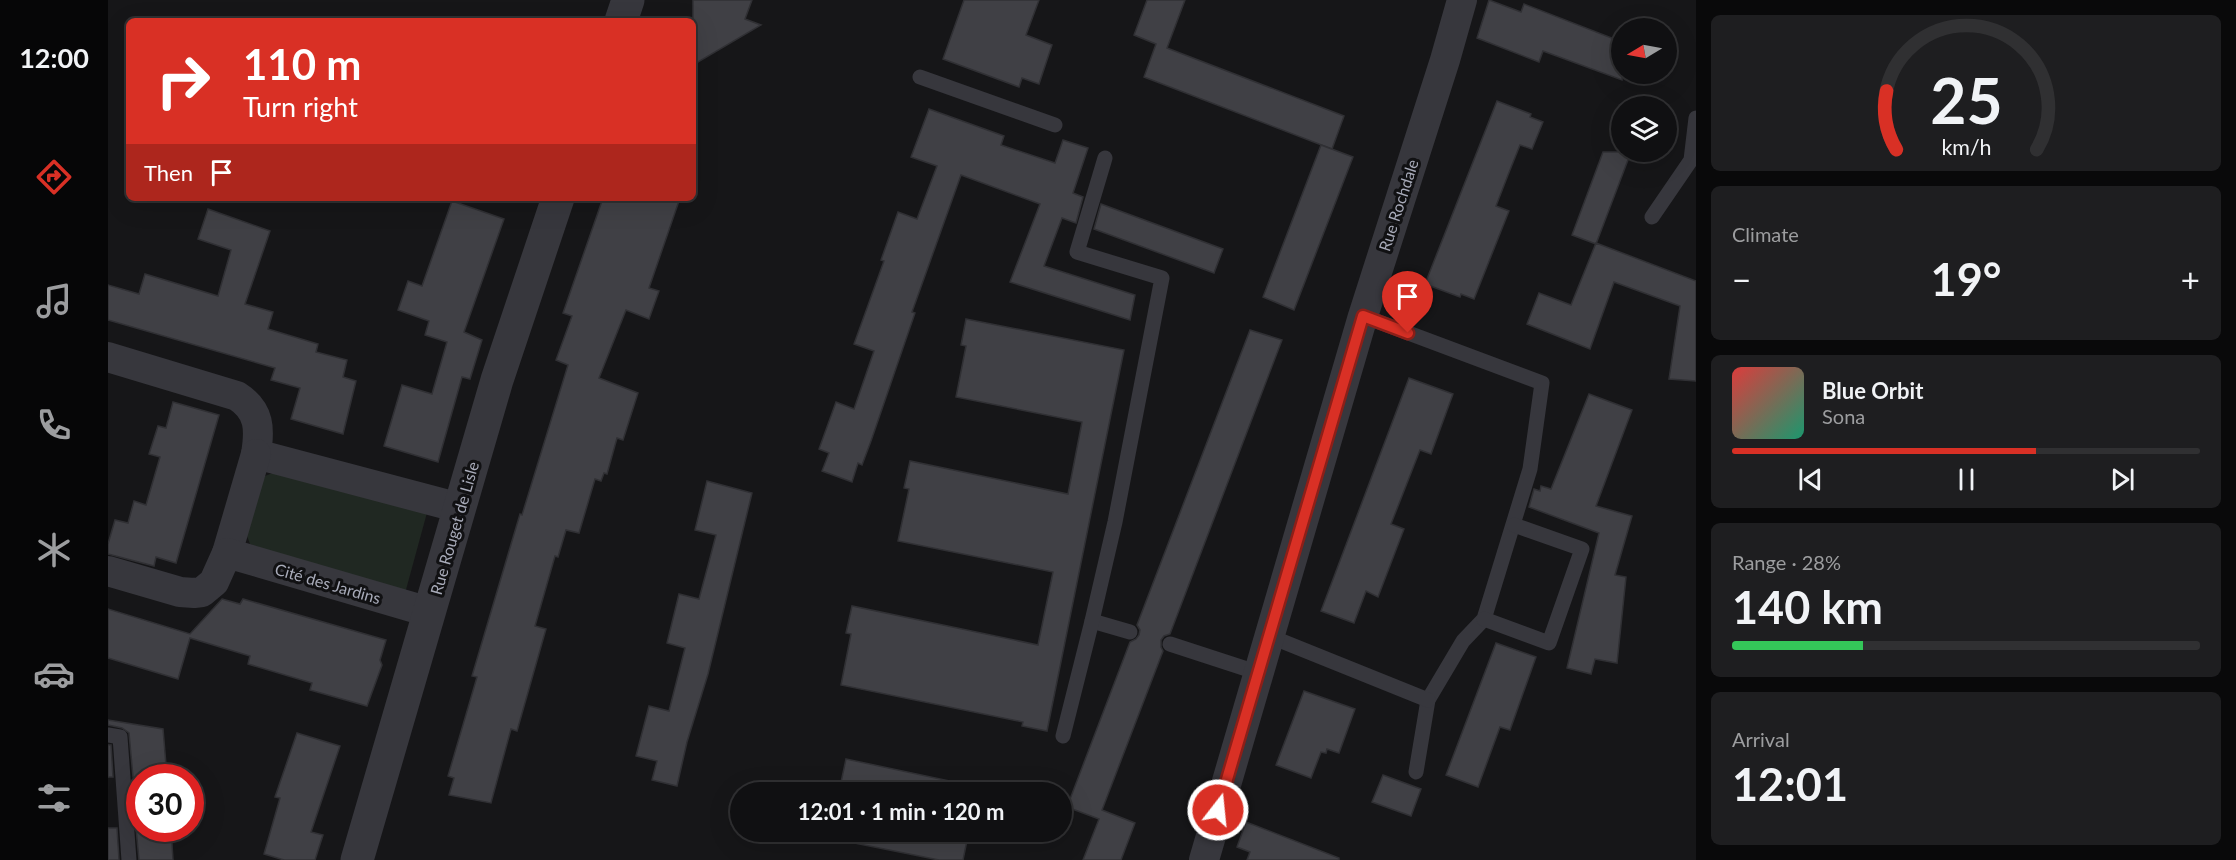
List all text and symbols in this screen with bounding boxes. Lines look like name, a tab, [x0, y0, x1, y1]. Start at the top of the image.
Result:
north arrow	[1611, 18, 1677, 84]
map controls	[1611, 18, 1677, 162]
text: 110 m	[243, 39, 361, 89]
text: 12:00	[19, 41, 89, 74]
icon: right	[144, 42, 222, 120]
text: 25	[1930, 62, 2002, 137]
text: Turn right	[243, 90, 358, 123]
button: layers	[1611, 96, 1677, 162]
text: km/h	[1941, 134, 1991, 160]
icon: directions	[33, 156, 75, 198]
icon: arrive	[205, 156, 238, 189]
street label: Rue Rochdale	[1374, 157, 1422, 253]
text: Then	[144, 159, 193, 186]
text: Climate	[1732, 222, 1799, 246]
text: 19°	[1931, 252, 2001, 306]
text: −	[1732, 259, 1751, 299]
text: +	[2181, 259, 2200, 299]
pin	[1382, 271, 1433, 333]
icon: music	[33, 280, 75, 322]
icon: arrive	[1391, 280, 1424, 313]
text: Blue Orbit	[1822, 377, 1923, 404]
icon: phone	[33, 404, 75, 446]
text: Sona	[1822, 404, 1865, 428]
street label: Rue Rouget de Lisle	[426, 459, 482, 597]
icon: previous	[1794, 463, 1827, 496]
icon: pause	[1950, 463, 1983, 496]
icon: next	[2106, 463, 2139, 496]
icon: climate	[33, 529, 75, 571]
text: Range · 28%	[1732, 550, 1841, 574]
street label: Cité des Jardins	[273, 559, 383, 607]
text: 140 km	[1732, 580, 1883, 634]
icon: car	[33, 653, 75, 695]
text: Arrival	[1732, 727, 1790, 751]
text: 12:01	[1732, 757, 1848, 811]
speed limit sign: 30	[126, 764, 204, 842]
icon: filters	[33, 777, 75, 819]
position arrow	[1186, 778, 1250, 842]
text: 12:01 · 1 min · 120 m	[798, 798, 1004, 825]

